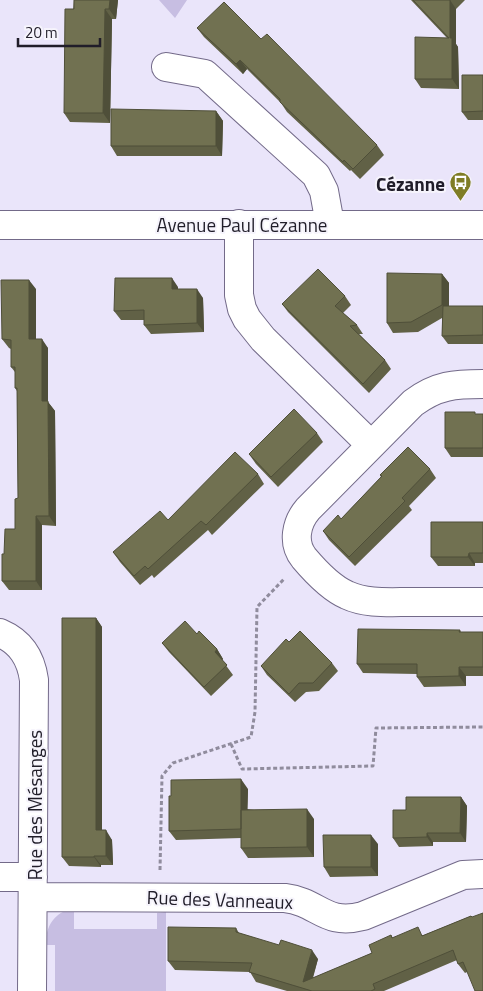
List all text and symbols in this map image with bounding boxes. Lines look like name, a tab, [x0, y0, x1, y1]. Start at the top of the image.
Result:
scale bar	[18, 15, 100, 47]
text: 20 m	[25, 21, 58, 44]
place label: Cézanne	[376, 169, 445, 198]
bus stop icon: Cézanne	[449, 171, 473, 202]
street label: Avenue Paul Cézanne	[157, 210, 327, 239]
street label: Rue des Mésanges	[20, 730, 49, 880]
street label: Rue des Vanneaux	[146, 882, 294, 916]

